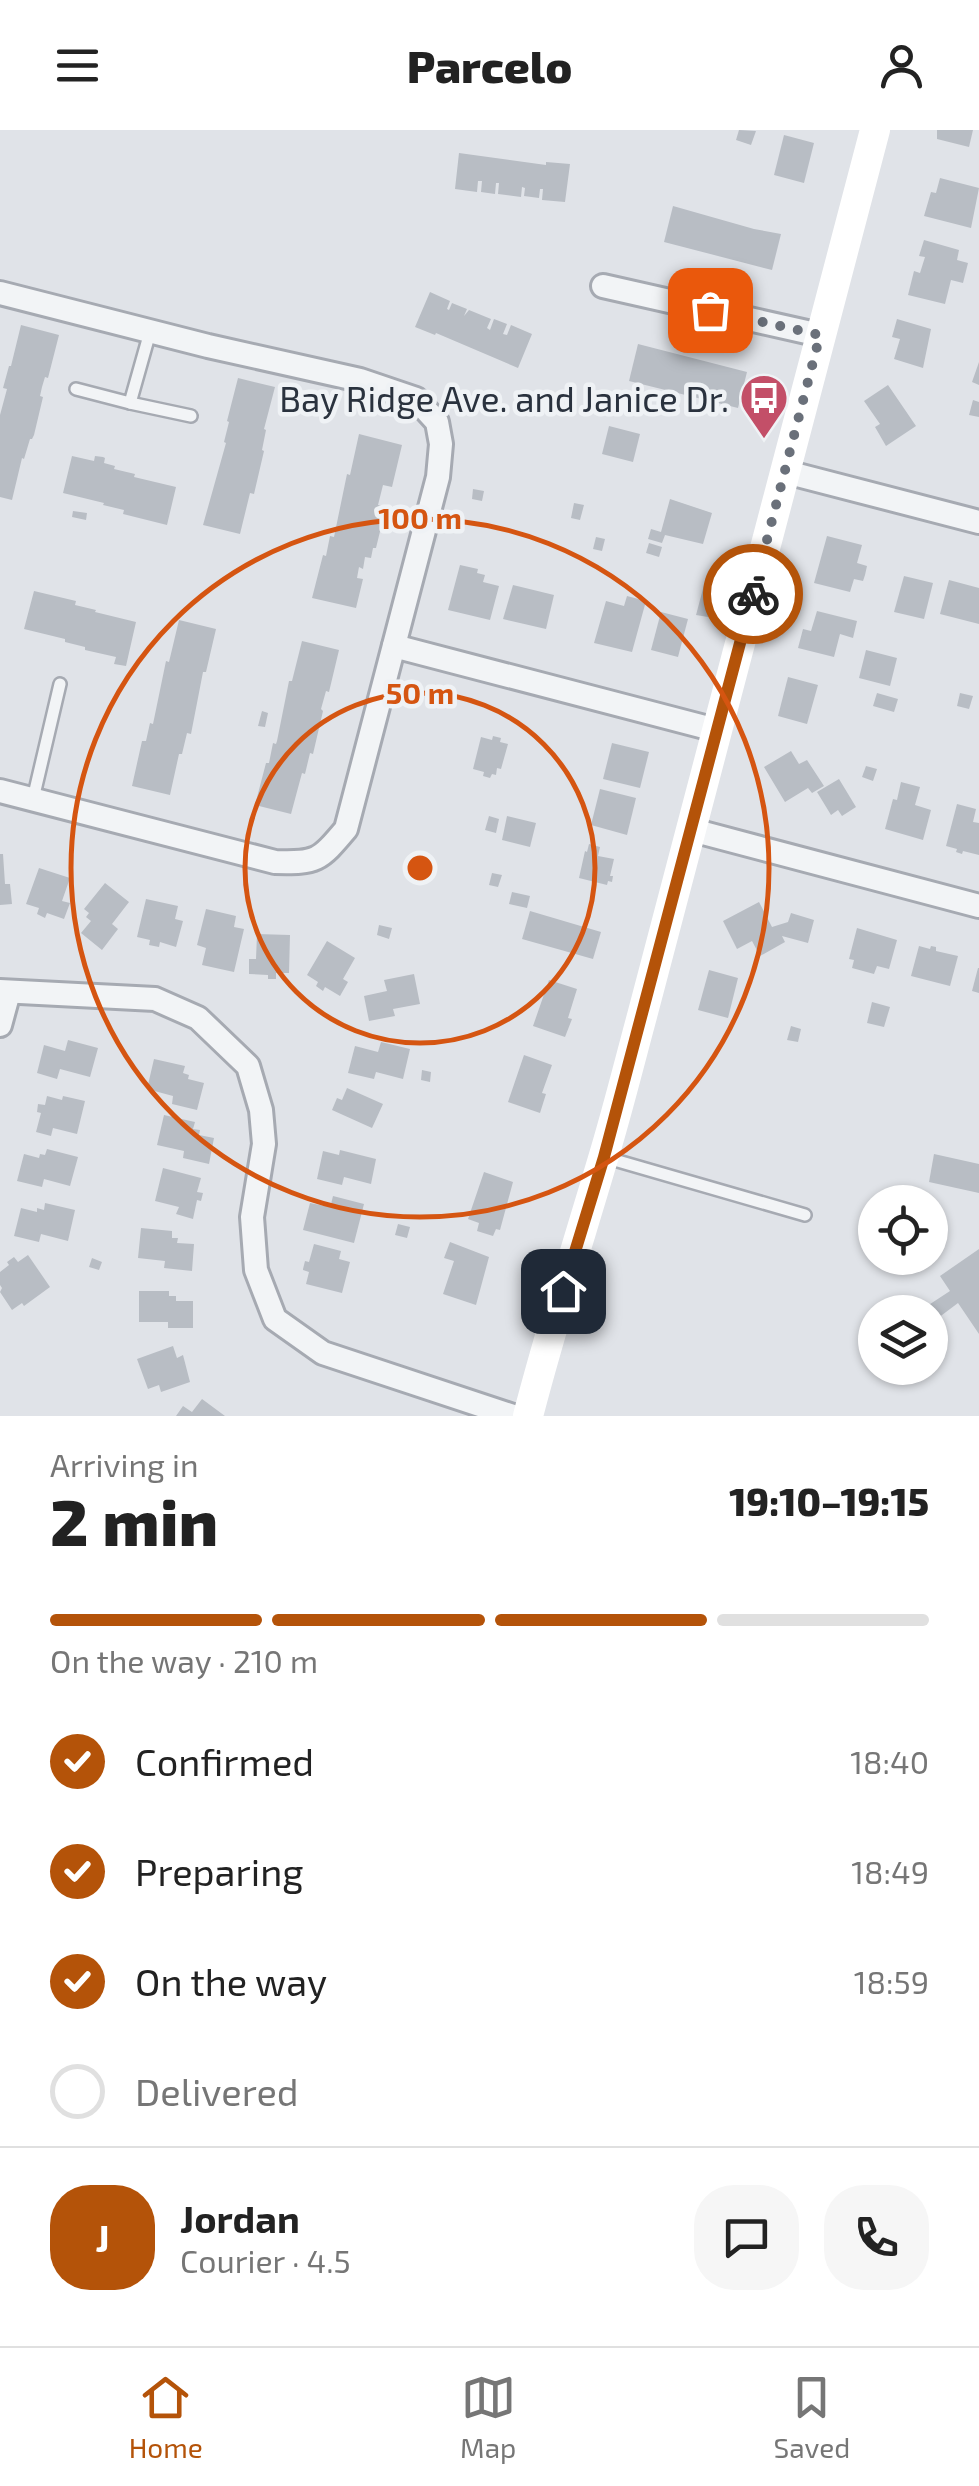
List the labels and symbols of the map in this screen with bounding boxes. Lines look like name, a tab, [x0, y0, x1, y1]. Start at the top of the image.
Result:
pin	[668, 268, 753, 353]
bus stop icon: Bay Ridge Ave. and Janice Dr.	[738, 372, 790, 440]
place label: Bay Ridge Ave. and Janice Dr.	[279, 377, 729, 419]
text: 100 m	[378, 499, 462, 535]
courier	[703, 544, 803, 644]
text: 50 m	[386, 674, 454, 710]
centre of rings	[402, 850, 438, 886]
pin	[521, 1249, 606, 1334]

